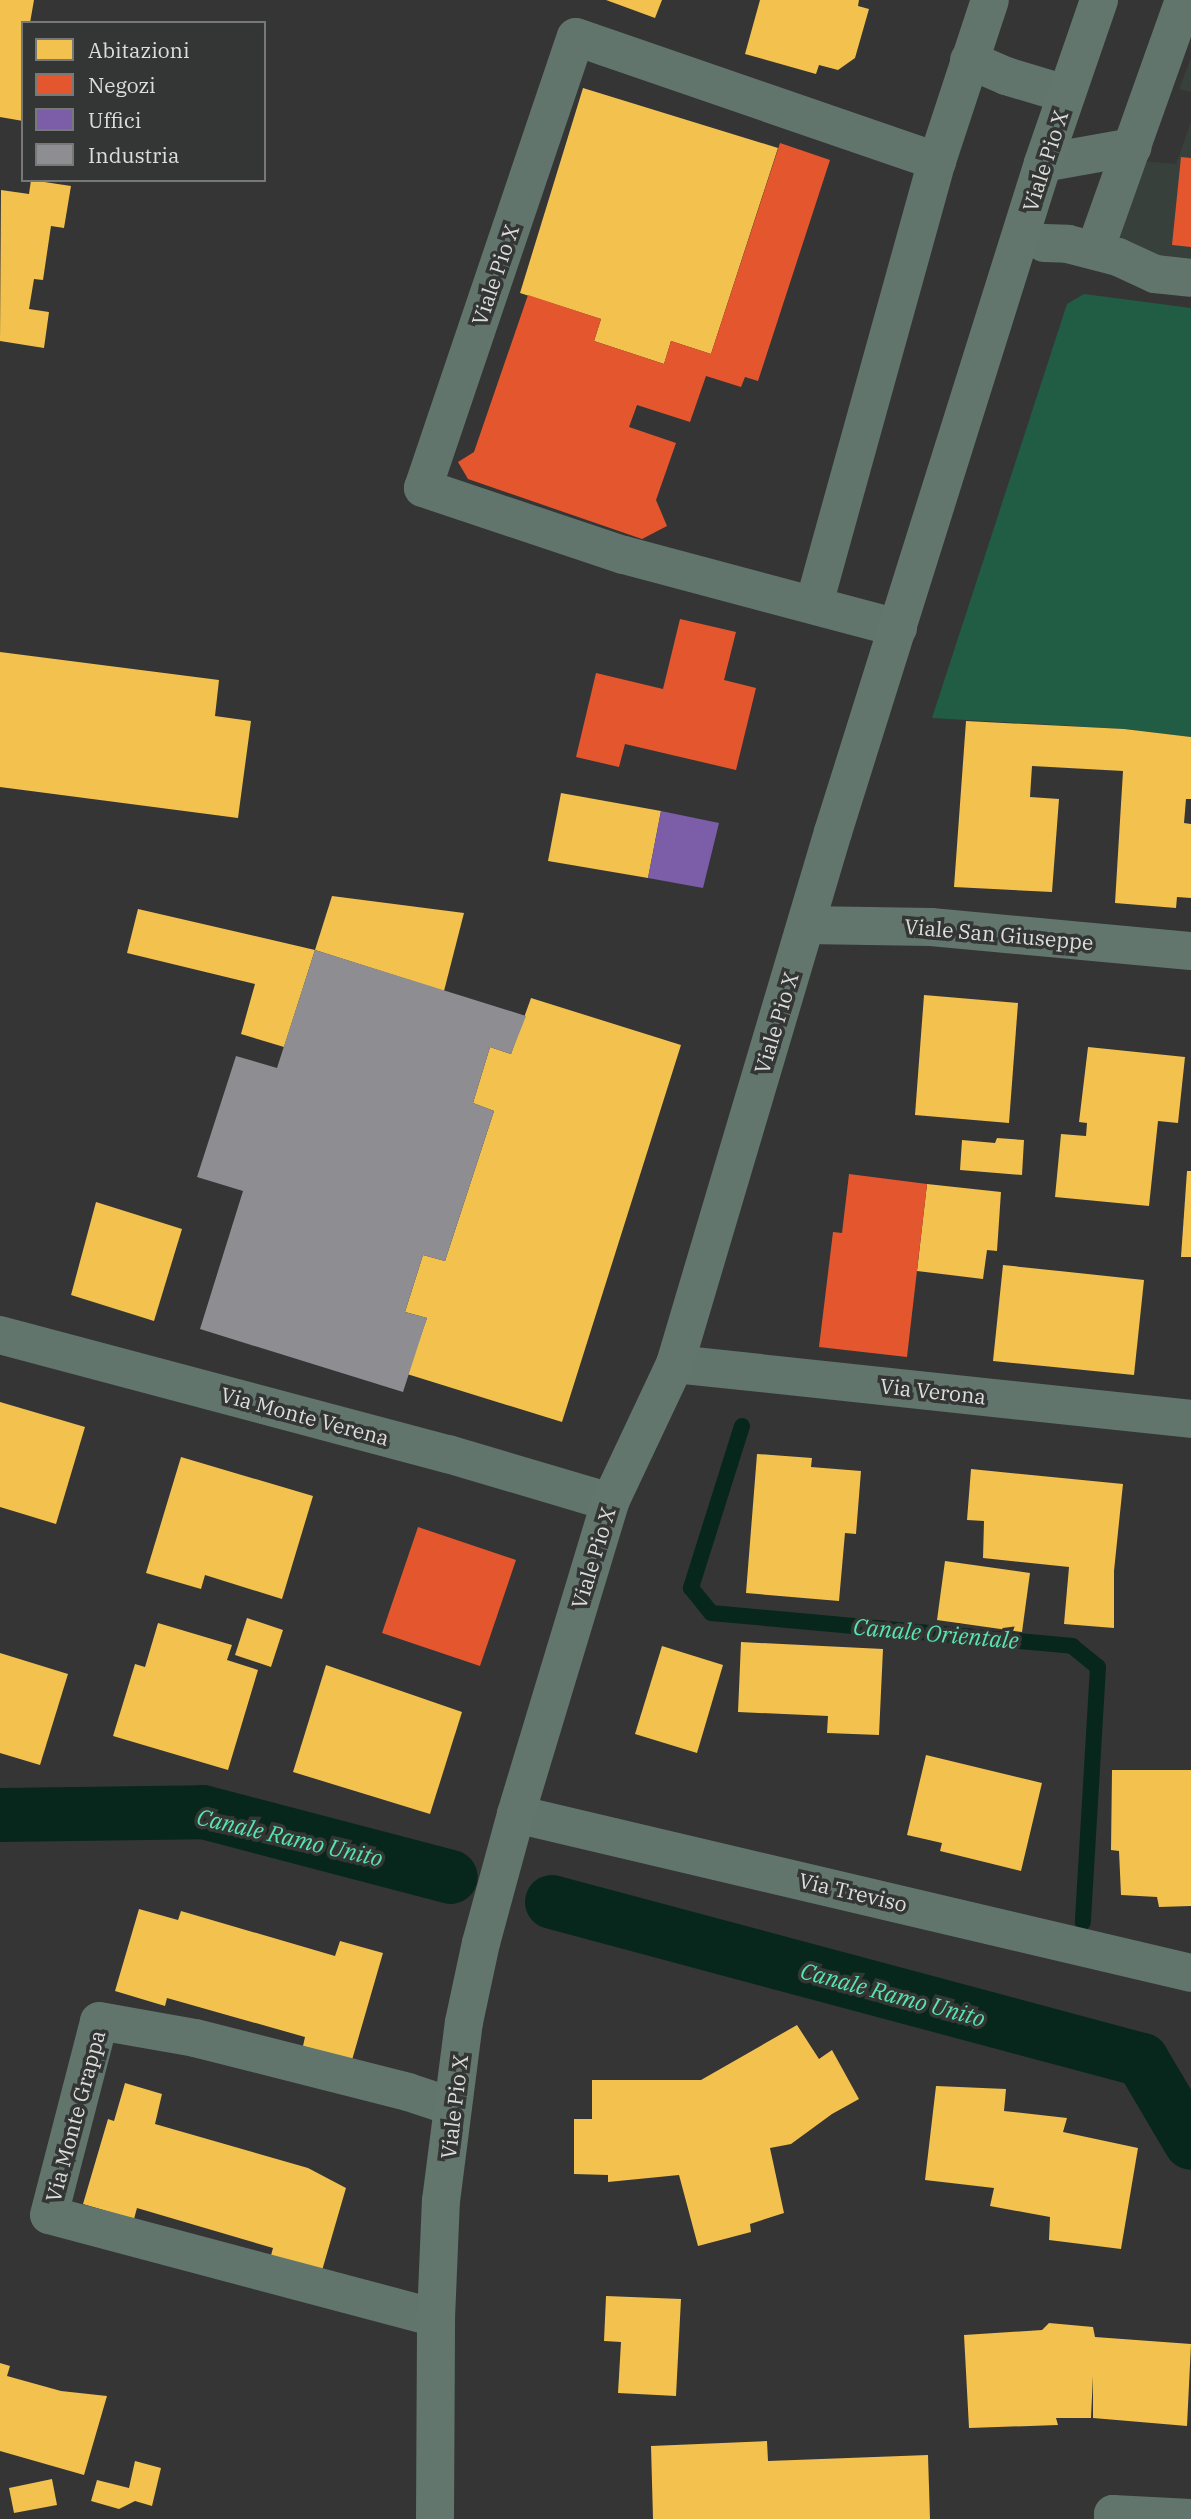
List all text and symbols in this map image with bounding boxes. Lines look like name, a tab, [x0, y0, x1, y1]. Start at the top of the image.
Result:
legend	[21, 21, 266, 182]
text: Abitazioni	[88, 36, 190, 64]
text: Negozi	[88, 71, 156, 99]
text: Uffici	[88, 106, 141, 134]
street label: Viale Pio X	[1017, 107, 1073, 215]
text: Industria	[88, 141, 179, 169]
street label: Viale Pio X	[466, 221, 524, 329]
street label: Viale San Giuseppe	[903, 913, 1095, 955]
street label: Viale Pio X	[749, 969, 803, 1077]
street label: Via Verona	[879, 1373, 987, 1409]
street label: Via Monte Verena	[218, 1381, 392, 1451]
street label: Viale Pio X	[566, 1504, 620, 1612]
water label: Canale Orientale	[852, 1612, 1020, 1654]
water label: Canale Ramo Unito	[194, 1802, 386, 1872]
street label: Via Treviso	[796, 1867, 910, 1917]
water label: Canale Ramo Unito	[798, 1956, 988, 2032]
street label: Via Monte Grappa	[40, 2027, 110, 2205]
street label: Viale Pio X	[435, 2054, 473, 2160]

